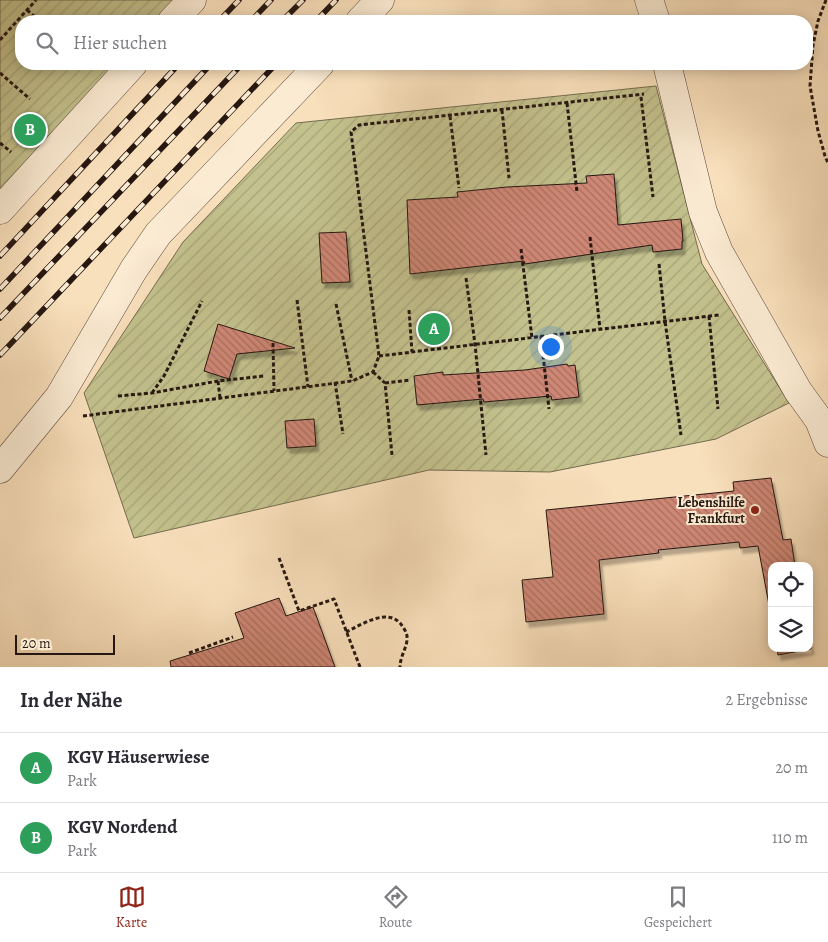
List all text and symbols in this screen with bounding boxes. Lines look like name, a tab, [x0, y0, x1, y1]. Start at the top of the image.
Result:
search box	[15, 15, 813, 70]
icon: search	[33, 29, 61, 57]
text: Hier suchen	[73, 30, 167, 56]
pin: B	[14, 111, 46, 149]
pin: A	[418, 310, 450, 348]
your location	[538, 334, 564, 360]
place label: Lebenshilfe Frankfurt	[677, 493, 746, 528]
marker: Lebenshilfe Frankfurt	[749, 504, 761, 516]
map controls	[768, 562, 813, 652]
button: locate	[768, 562, 813, 607]
button: layers	[768, 607, 813, 652]
scale bar	[15, 632, 115, 655]
text: 20 m	[22, 634, 51, 653]
text: In der Nähe	[20, 686, 122, 714]
text: 2 Ergebnisse	[726, 689, 808, 711]
text: KGV Häuserwiese	[67, 744, 210, 770]
text: A	[31, 757, 41, 779]
text: 20 m	[775, 757, 808, 779]
text: Park	[67, 770, 97, 792]
text: KGV Nordend	[67, 814, 177, 840]
text: B	[31, 827, 41, 849]
text: 110 m	[772, 827, 808, 849]
text: Park	[67, 840, 97, 862]
tab: Karte	[116, 883, 147, 932]
tab: Route	[379, 883, 412, 932]
tab: Gespeichert	[644, 883, 712, 932]

